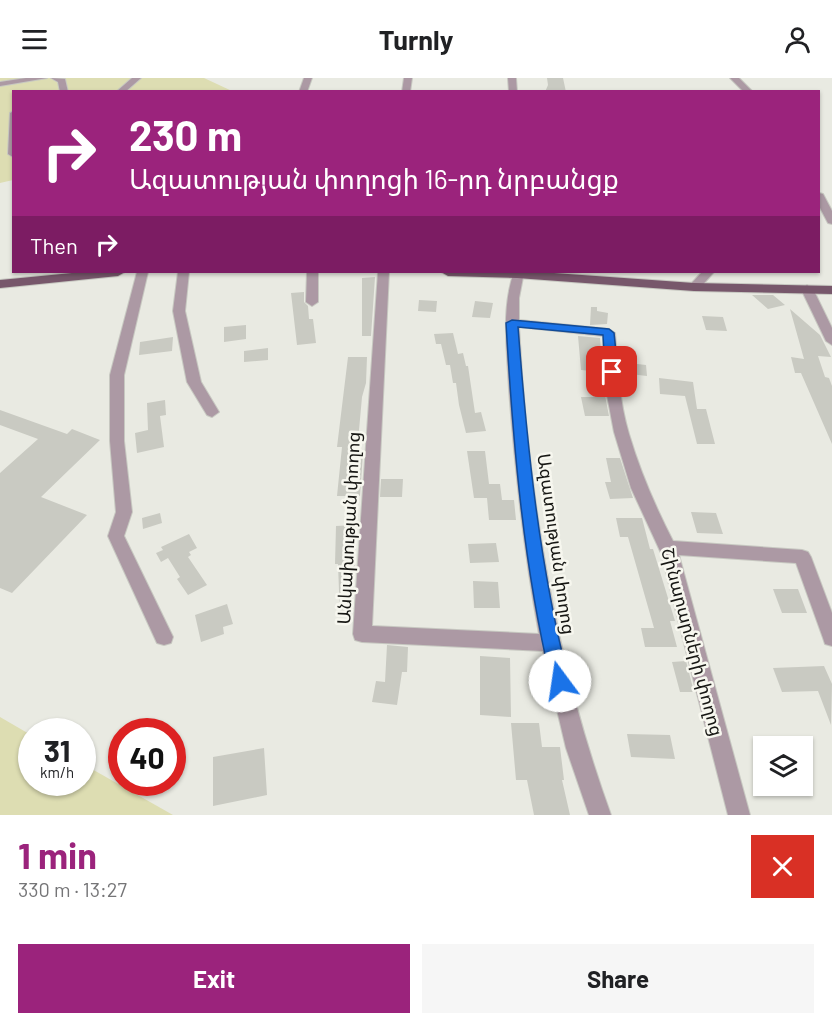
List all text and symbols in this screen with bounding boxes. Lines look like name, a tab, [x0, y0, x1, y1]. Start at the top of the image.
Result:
icon: menu	[18, 23, 51, 56]
text: Turnly	[379, 23, 453, 55]
icon: person	[781, 23, 814, 56]
text: 230 m	[129, 109, 242, 159]
icon: right	[30, 114, 108, 192]
text: Ազատության փողոցի 16-րդ նրբանցք	[129, 162, 619, 194]
icon: right	[90, 228, 123, 261]
text: Then	[30, 232, 78, 258]
pin	[586, 346, 637, 397]
icon: arrive	[595, 355, 628, 388]
street label: Անկախության փողոց	[332, 431, 364, 625]
street label: Ազատության փողոց	[533, 452, 581, 636]
street label: Շինարարների փողոց	[657, 545, 729, 738]
position arrow	[528, 649, 592, 713]
speed limit sign: 40	[108, 718, 186, 796]
text: 31	[44, 732, 70, 768]
map controls	[753, 736, 813, 796]
button: layers	[753, 736, 813, 796]
text: km/h	[40, 763, 74, 781]
text: 1 min	[18, 833, 97, 876]
button: close	[751, 835, 814, 898]
text: 330 m · 13:27	[18, 877, 127, 901]
button: Exit	[18, 944, 410, 1013]
button: Share	[422, 944, 814, 1013]

